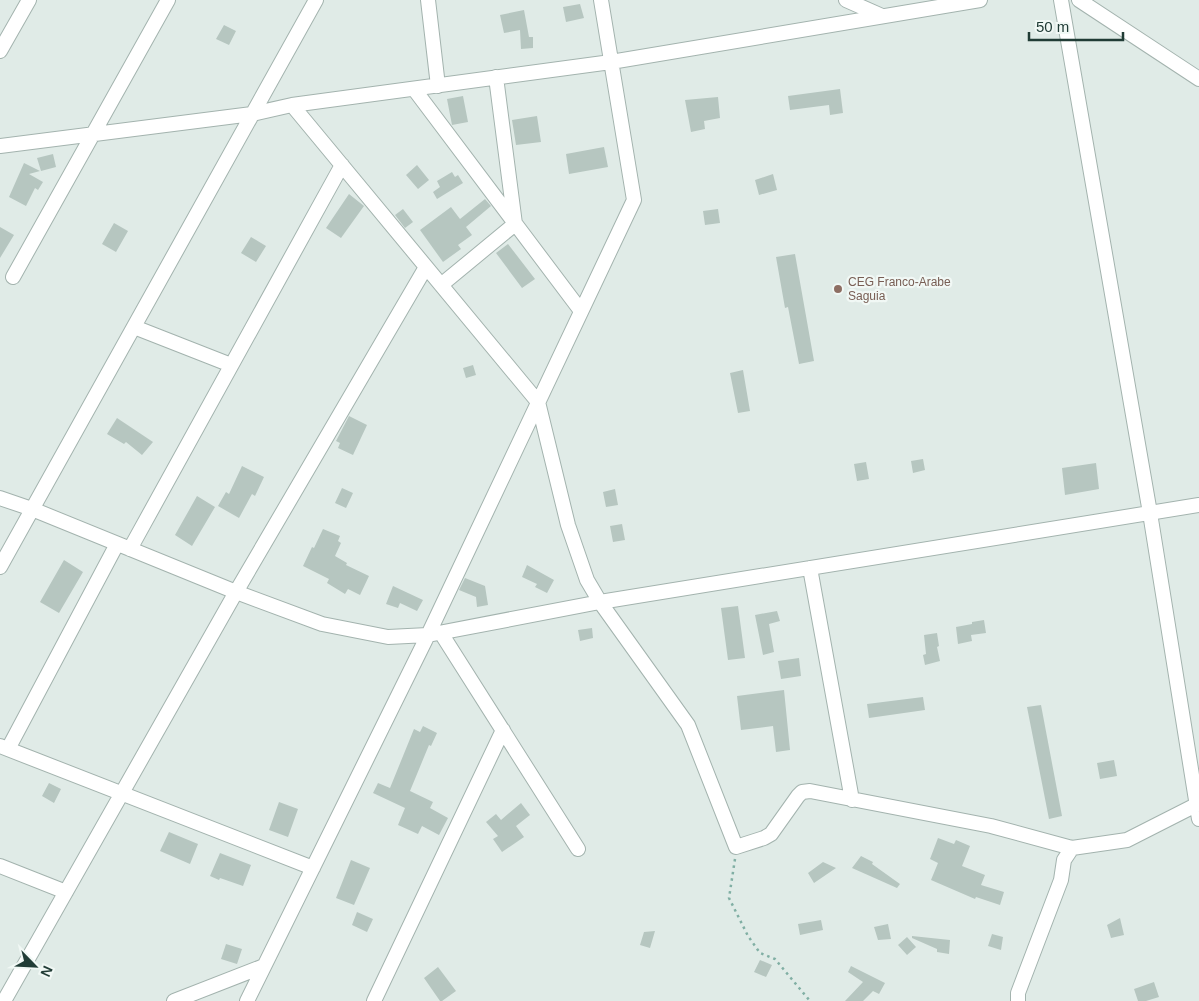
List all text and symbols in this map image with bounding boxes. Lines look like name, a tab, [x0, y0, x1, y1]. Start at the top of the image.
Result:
scale bar	[1029, 10, 1123, 42]
text: 50 m	[1036, 18, 1069, 35]
place label: CEG Franco-Arabe Saguia	[848, 275, 951, 303]
marker: CEG Franco-Arabe Saguia	[832, 283, 844, 295]
north arrow	[10, 941, 60, 991]
text: N	[38, 963, 56, 979]

